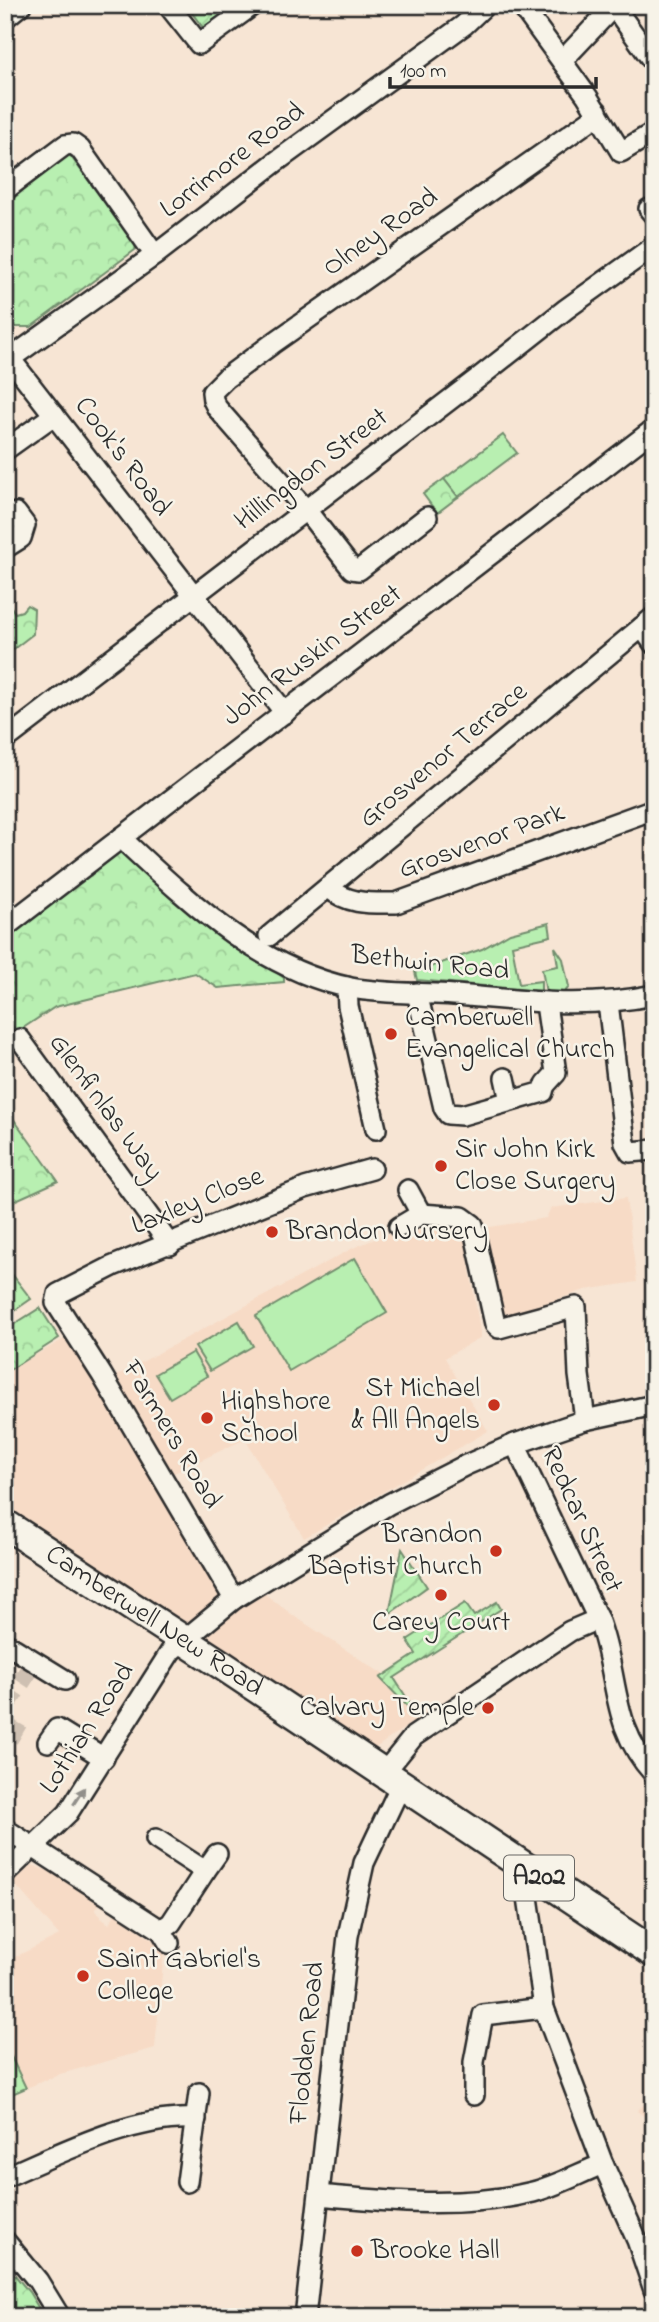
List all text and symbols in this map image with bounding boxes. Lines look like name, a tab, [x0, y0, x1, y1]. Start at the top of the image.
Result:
scale bar	[390, 46, 596, 90]
text: 100 m	[400, 57, 446, 87]
street label: Lorrimore Road	[152, 92, 315, 229]
street label: Olney Road	[315, 178, 447, 288]
street label: Cook's Road	[63, 388, 181, 526]
street label: Hillingdon Street	[226, 398, 398, 542]
street label: John Ruskin Street	[214, 575, 412, 737]
street label: Grosvenor Terrace	[351, 673, 538, 839]
street label: Grosvenor Park	[393, 793, 571, 891]
street label: Bethwin Road	[348, 935, 512, 993]
place label: Camberwell Evangelical Church	[405, 998, 615, 1071]
street label: Glenfinlas Way	[37, 1026, 173, 1190]
marker: Camberwell Evangelical Church	[383, 1026, 399, 1042]
place label: Sir John Kirk Close Surgery	[455, 1130, 615, 1203]
street label: Laxley Close	[126, 1157, 271, 1247]
marker: Sir John Kirk Close Surgery	[433, 1158, 449, 1174]
place label: Brandon Nursery	[285, 1212, 488, 1253]
marker: Brandon Nursery	[264, 1224, 280, 1240]
street label: Farmers Road	[110, 1352, 232, 1517]
place label: St Michael & All Angels	[351, 1369, 480, 1442]
place label: Highshore School	[221, 1382, 331, 1455]
marker: St Michael & All Angels	[486, 1397, 502, 1413]
marker: Highshore School	[199, 1410, 215, 1426]
street label: Redcar Street	[529, 1440, 633, 1600]
place label: Brandon Baptist Church	[308, 1515, 482, 1588]
street label: Camberwell New Road	[37, 1535, 272, 1708]
marker: Brandon Baptist Church	[488, 1543, 504, 1559]
marker: Carey Court	[433, 1587, 449, 1603]
place label: Carey Court	[372, 1603, 510, 1644]
street label: Lothian Road	[30, 1655, 146, 1803]
place label: Calvary Temple	[300, 1688, 474, 1729]
marker: Calvary Temple	[480, 1700, 496, 1716]
one-way arrow	[72, 1787, 85, 1806]
road number: A202	[504, 1856, 574, 1900]
place label: Saint Gabriel's College	[97, 1940, 261, 2013]
street label: Flodden Road	[279, 1959, 337, 2127]
marker: Saint Gabriel's College	[75, 1968, 91, 1984]
place label: Brooke Hall	[370, 2231, 499, 2272]
marker: Brooke Hall	[349, 2243, 365, 2259]

